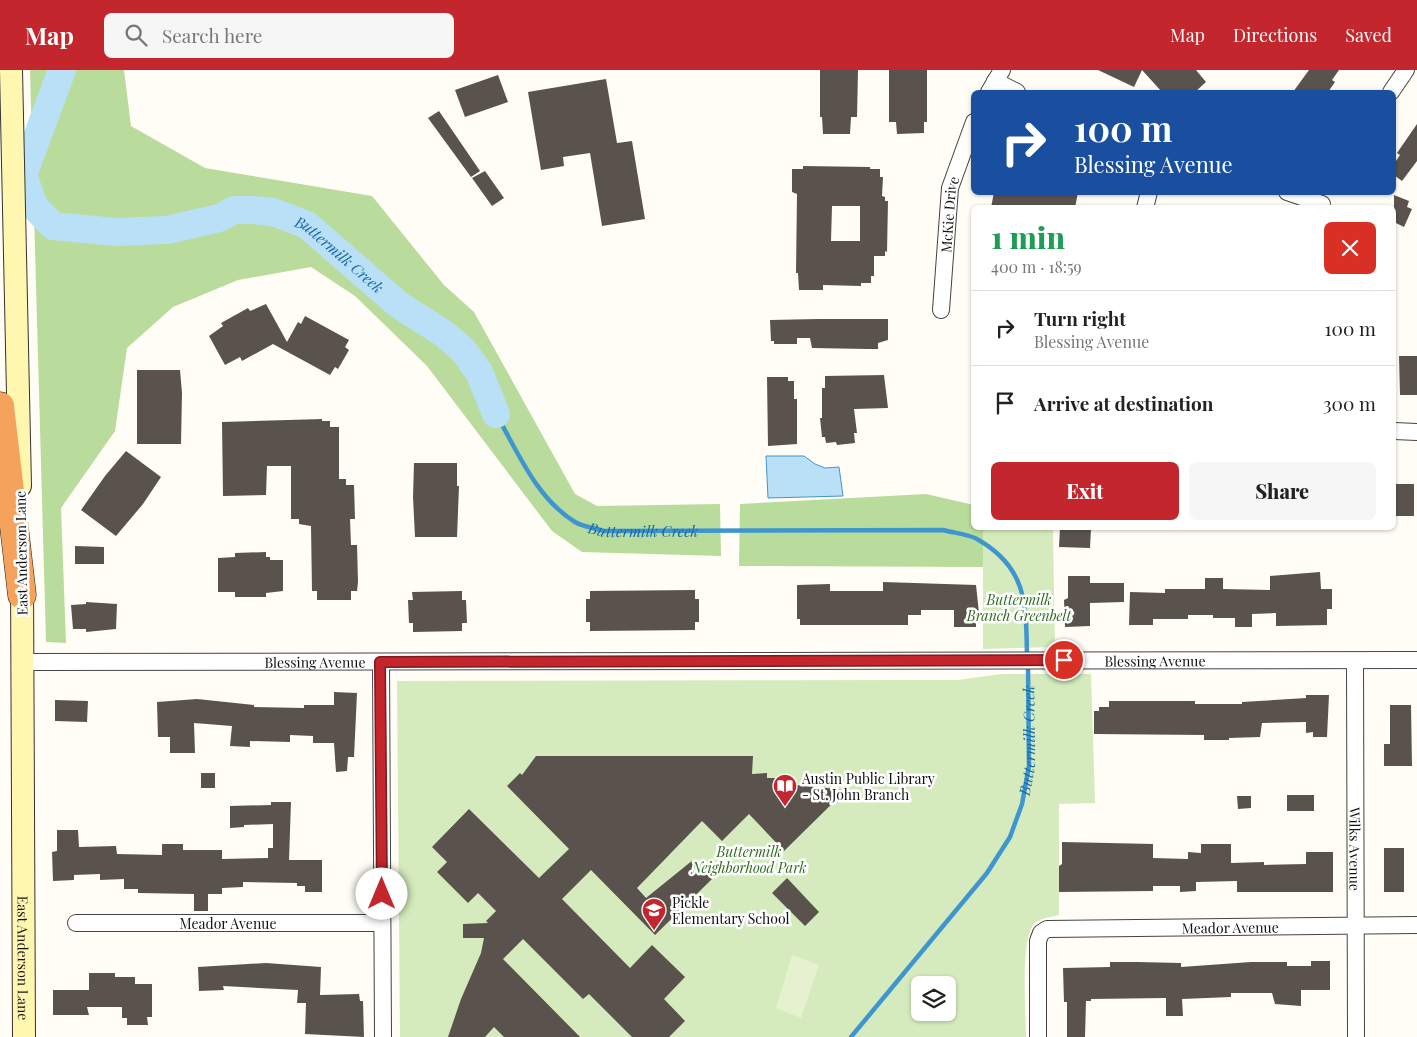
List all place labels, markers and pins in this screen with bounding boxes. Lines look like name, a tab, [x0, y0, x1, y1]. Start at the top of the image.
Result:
pin	[1043, 639, 1085, 681]
place label: Austin Public Library - St. John Branch	[801, 769, 935, 804]
library icon: Austin Public Library - St. John Branch	[772, 773, 798, 807]
place label: Pickle Elementary School	[672, 893, 790, 928]
school or university icon: Pickle Elementary School	[641, 897, 667, 931]

